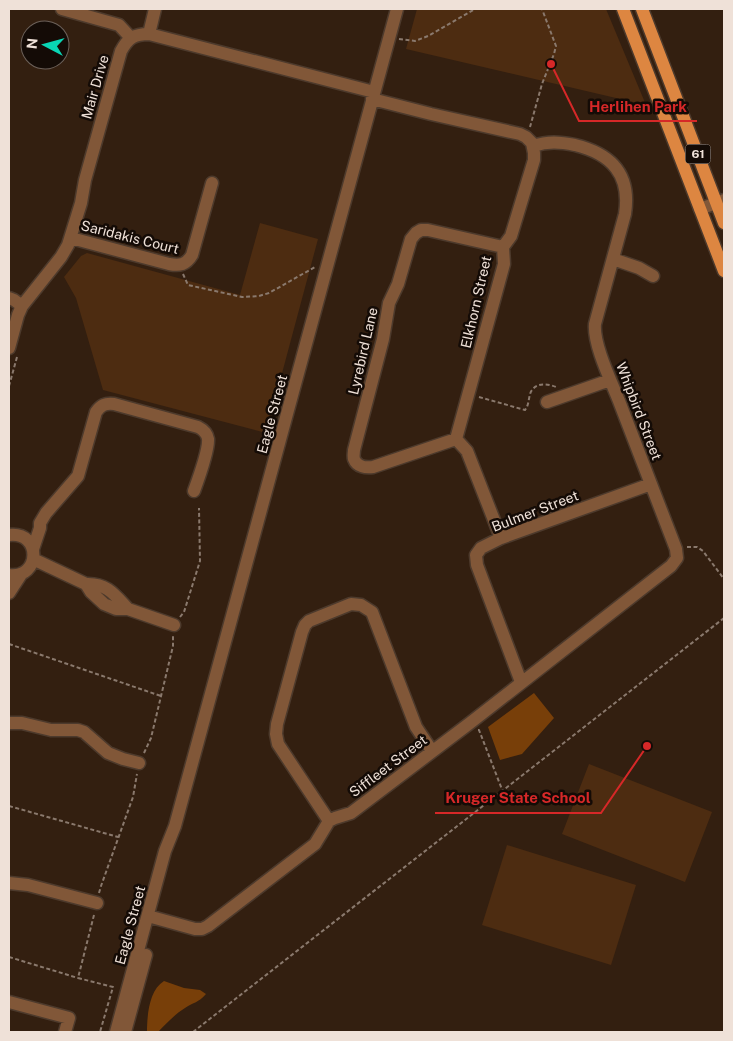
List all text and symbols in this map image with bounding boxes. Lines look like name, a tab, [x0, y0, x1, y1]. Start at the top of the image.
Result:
north arrow	[20, 20, 70, 70]
text: N	[24, 37, 41, 50]
street label: Mair Drive	[78, 53, 112, 121]
callout: Herlihen Park	[579, 91, 697, 121]
text: Herlihen Park	[589, 98, 687, 115]
road number: 61	[686, 144, 710, 164]
street label: Saridakis Court	[79, 217, 181, 257]
street label: Elkhorn Street	[458, 254, 494, 350]
street label: Lyrebird Lane	[345, 306, 381, 396]
street label: Whipbird Street	[613, 360, 665, 462]
street label: Eagle Street	[254, 373, 290, 455]
street label: Bulmer Street	[489, 487, 581, 535]
street label: Siffleet Street	[346, 732, 430, 800]
callout: Kruger State School	[435, 783, 601, 813]
text: Kruger State School	[445, 789, 591, 806]
street label: Eagle Street	[112, 884, 148, 966]

